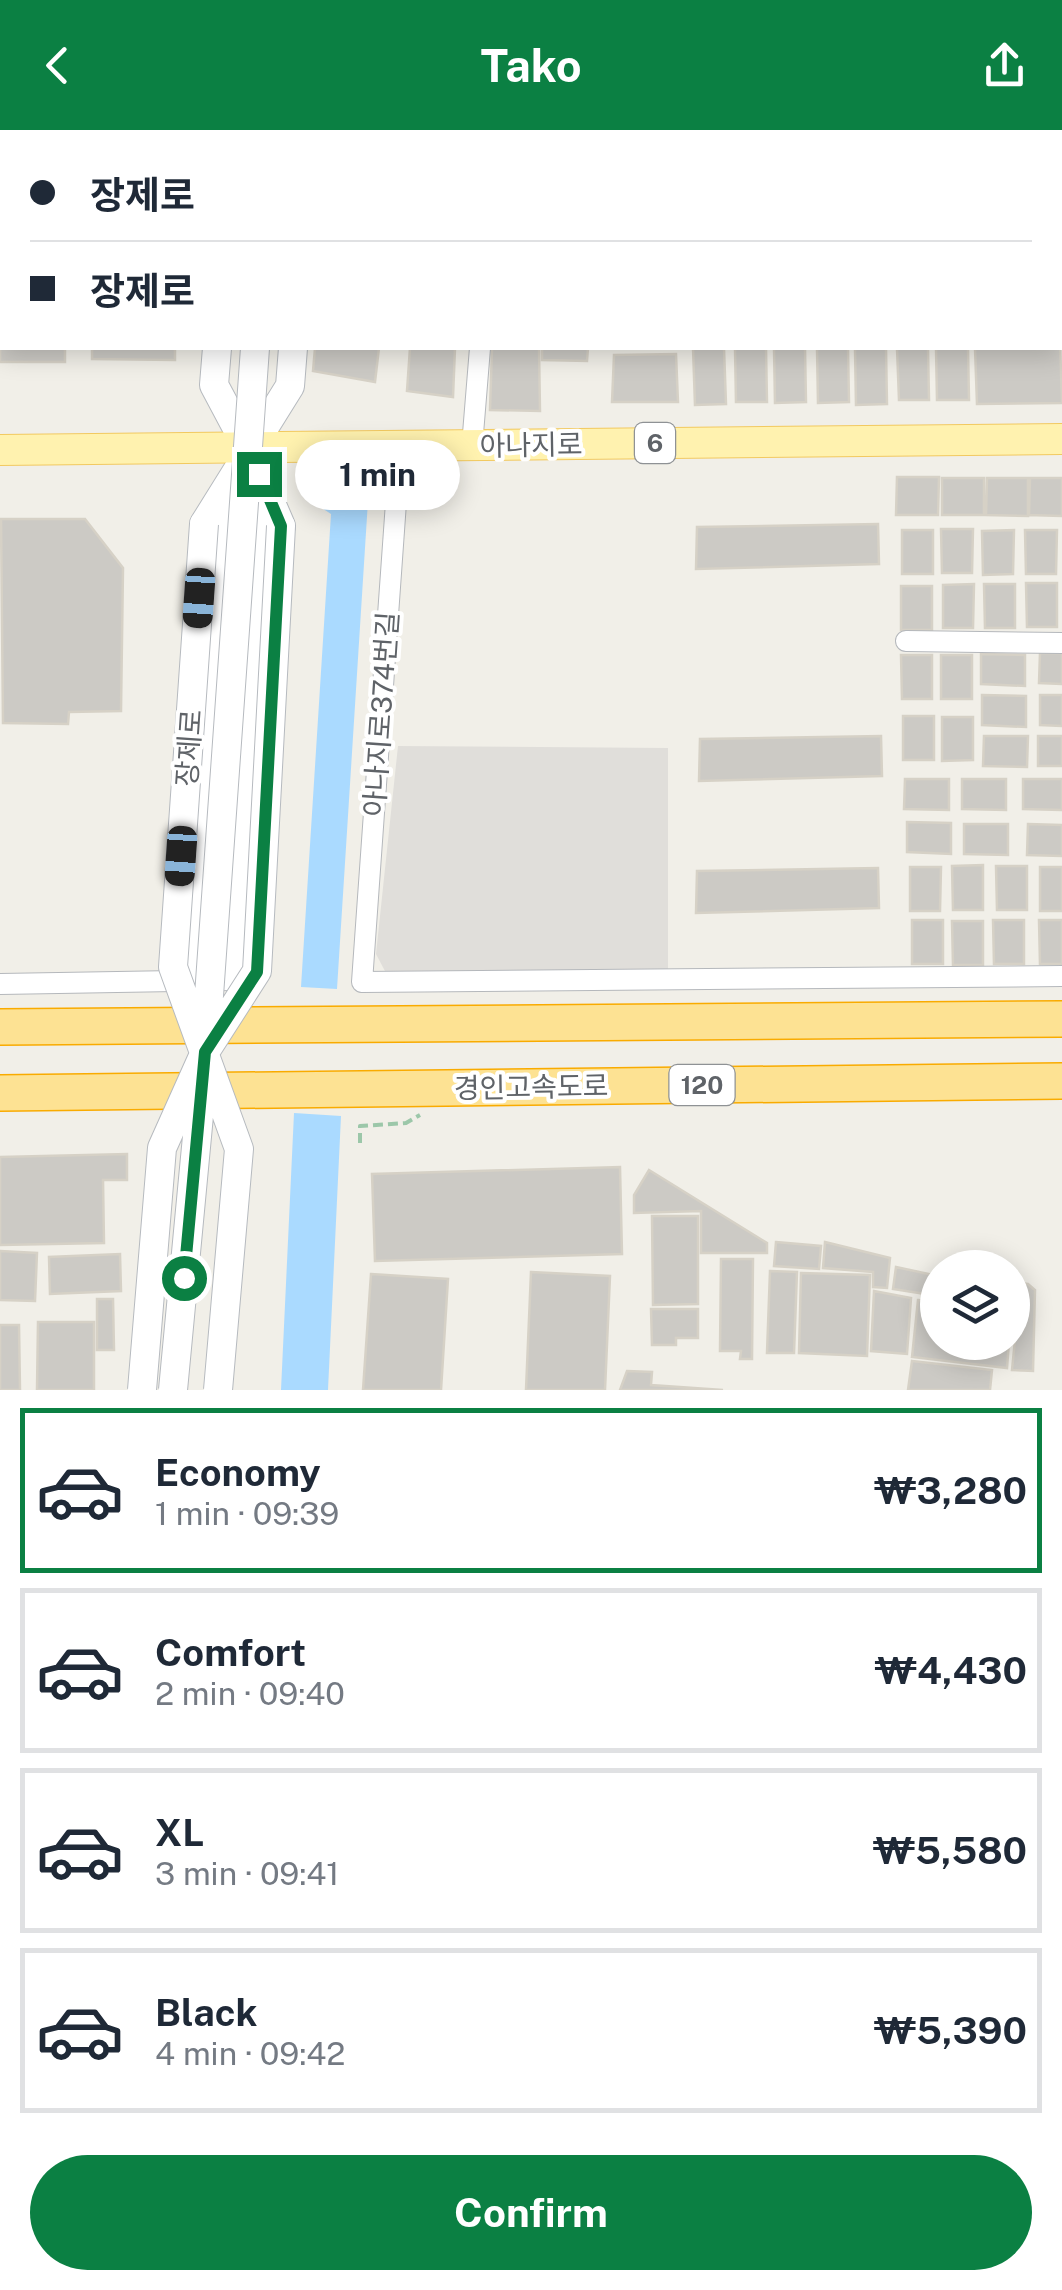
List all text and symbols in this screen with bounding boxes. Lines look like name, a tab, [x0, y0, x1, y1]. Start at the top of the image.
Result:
icon: back	[30, 38, 85, 93]
icon: share	[977, 38, 1032, 93]
text: Tako	[480, 39, 582, 92]
text: 장제로	[90, 173, 195, 218]
text: 장제로	[90, 269, 195, 314]
road number: 6	[635, 423, 675, 463]
street label: 아나지로	[479, 427, 583, 462]
callout: 1 min	[294, 439, 459, 509]
route end	[237, 452, 282, 497]
text: 1 min	[339, 456, 416, 493]
car	[182, 567, 216, 629]
street label: 아나지로374번길	[357, 610, 404, 818]
street label: 장제로	[169, 708, 208, 788]
car	[164, 825, 198, 887]
road number: 120	[670, 1065, 734, 1105]
street label: 경인고속도로	[453, 1069, 609, 1104]
map controls	[920, 1250, 1030, 1360]
button: layers	[920, 1250, 1030, 1360]
route start	[162, 1256, 207, 1301]
icon: car	[35, 1446, 125, 1536]
text: Economy	[155, 1450, 321, 1495]
text: ₩3,280	[874, 1468, 1027, 1513]
text: 1 min · 09:39	[155, 1495, 339, 1532]
icon: car	[35, 1626, 125, 1716]
text: Comfort	[155, 1630, 306, 1675]
text: ₩4,430	[875, 1648, 1027, 1693]
text: 2 min · 09:40	[155, 1675, 345, 1712]
icon: car	[35, 1806, 125, 1896]
text: XL	[155, 1810, 204, 1855]
text: ₩5,580	[873, 1828, 1027, 1873]
text: 3 min · 09:41	[155, 1855, 339, 1892]
icon: car	[35, 1986, 125, 2076]
text: Black	[155, 1990, 258, 2035]
text: ₩5,390	[874, 2008, 1027, 2053]
text: 4 min · 09:42	[155, 2035, 345, 2072]
button: Confirm	[30, 2155, 1032, 2270]

